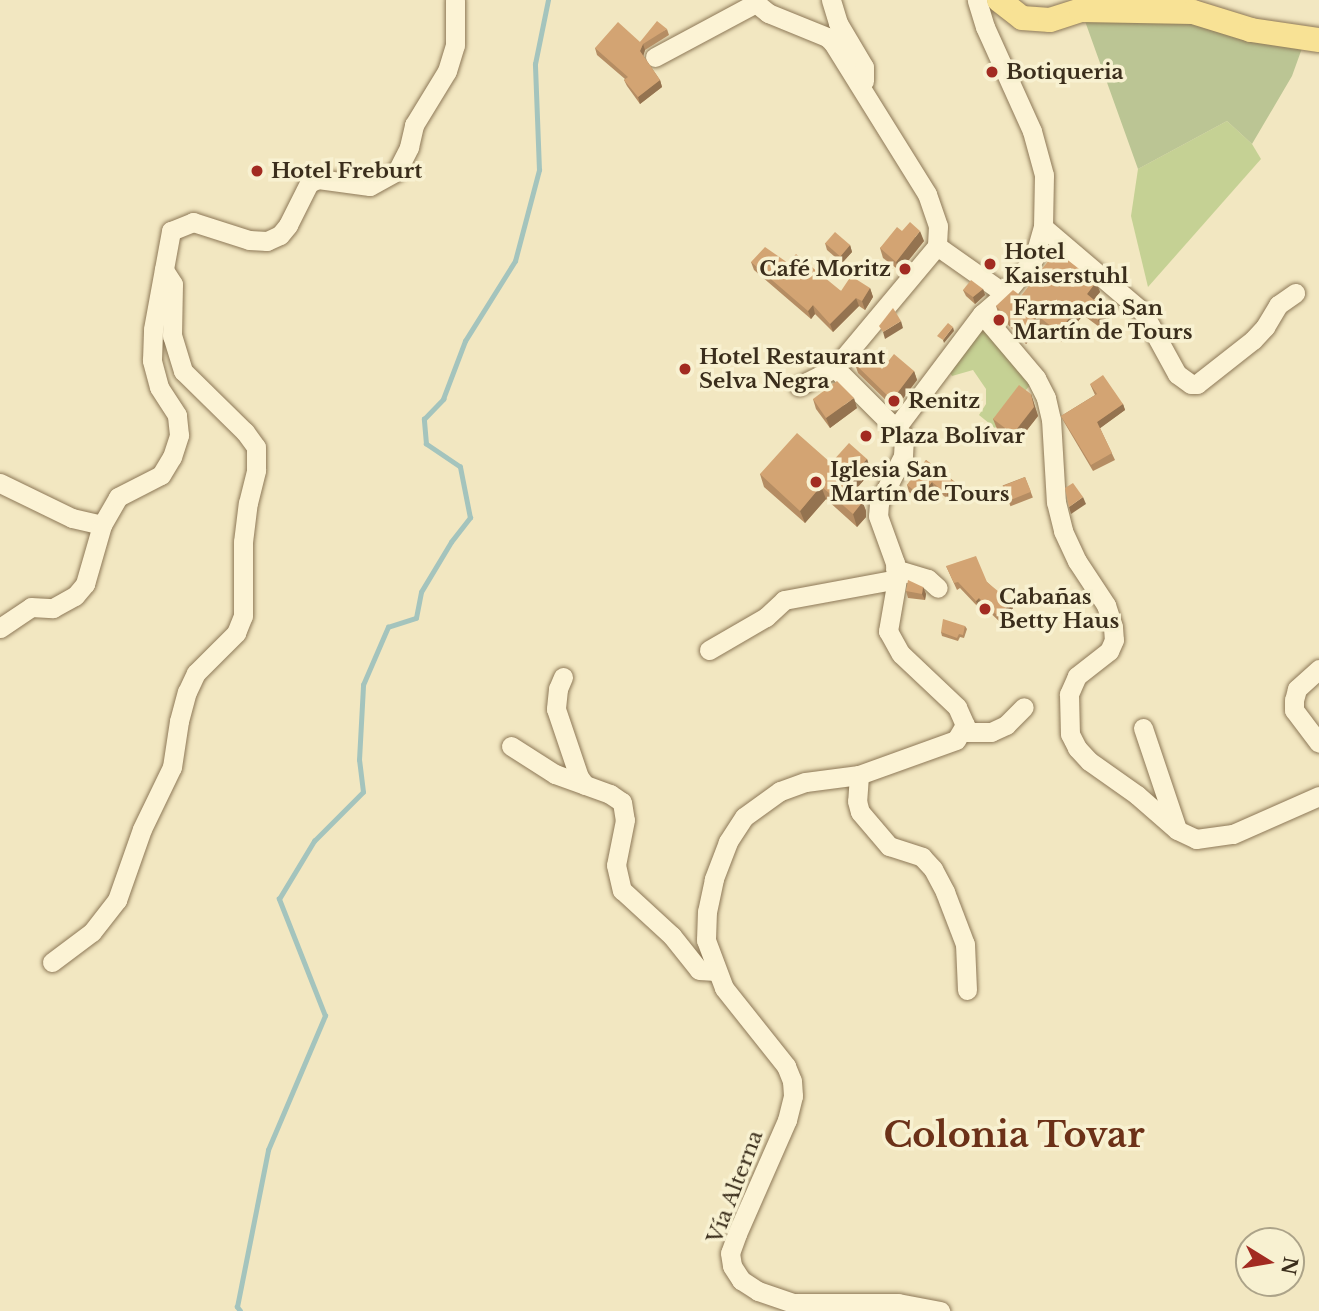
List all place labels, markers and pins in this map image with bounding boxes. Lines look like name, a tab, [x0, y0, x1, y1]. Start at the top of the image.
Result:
place label: Botiqueria	[1006, 59, 1124, 85]
marker: Botiqueria	[984, 64, 1000, 80]
place label: Hotel Freburt	[271, 158, 422, 184]
marker: Hotel Freburt	[249, 163, 265, 179]
place label: Hotel Kaiserstuhl	[1004, 239, 1129, 289]
place label: Café Moritz	[759, 256, 891, 282]
marker: Hotel Kaiserstuhl	[982, 256, 998, 272]
marker: Café Moritz	[897, 261, 913, 277]
place label: Farmacia San Martín de Tours	[1013, 295, 1193, 345]
marker: Farmacia San Martín de Tours	[991, 312, 1007, 328]
place label: Hotel Restaurant Selva Negra	[699, 344, 885, 394]
marker: Hotel Restaurant Selva Negra	[677, 361, 693, 377]
place label: Renitz	[908, 388, 980, 414]
marker: Renitz	[886, 393, 902, 409]
place label: Plaza Bolívar	[880, 423, 1025, 449]
marker: Plaza Bolívar	[858, 428, 874, 444]
place label: Iglesia San Martín de Tours	[830, 457, 1010, 507]
marker: Iglesia San Martín de Tours	[808, 474, 824, 490]
place label: Cabañas Betty Haus	[999, 584, 1120, 634]
marker: Cabañas Betty Haus	[977, 601, 993, 617]

